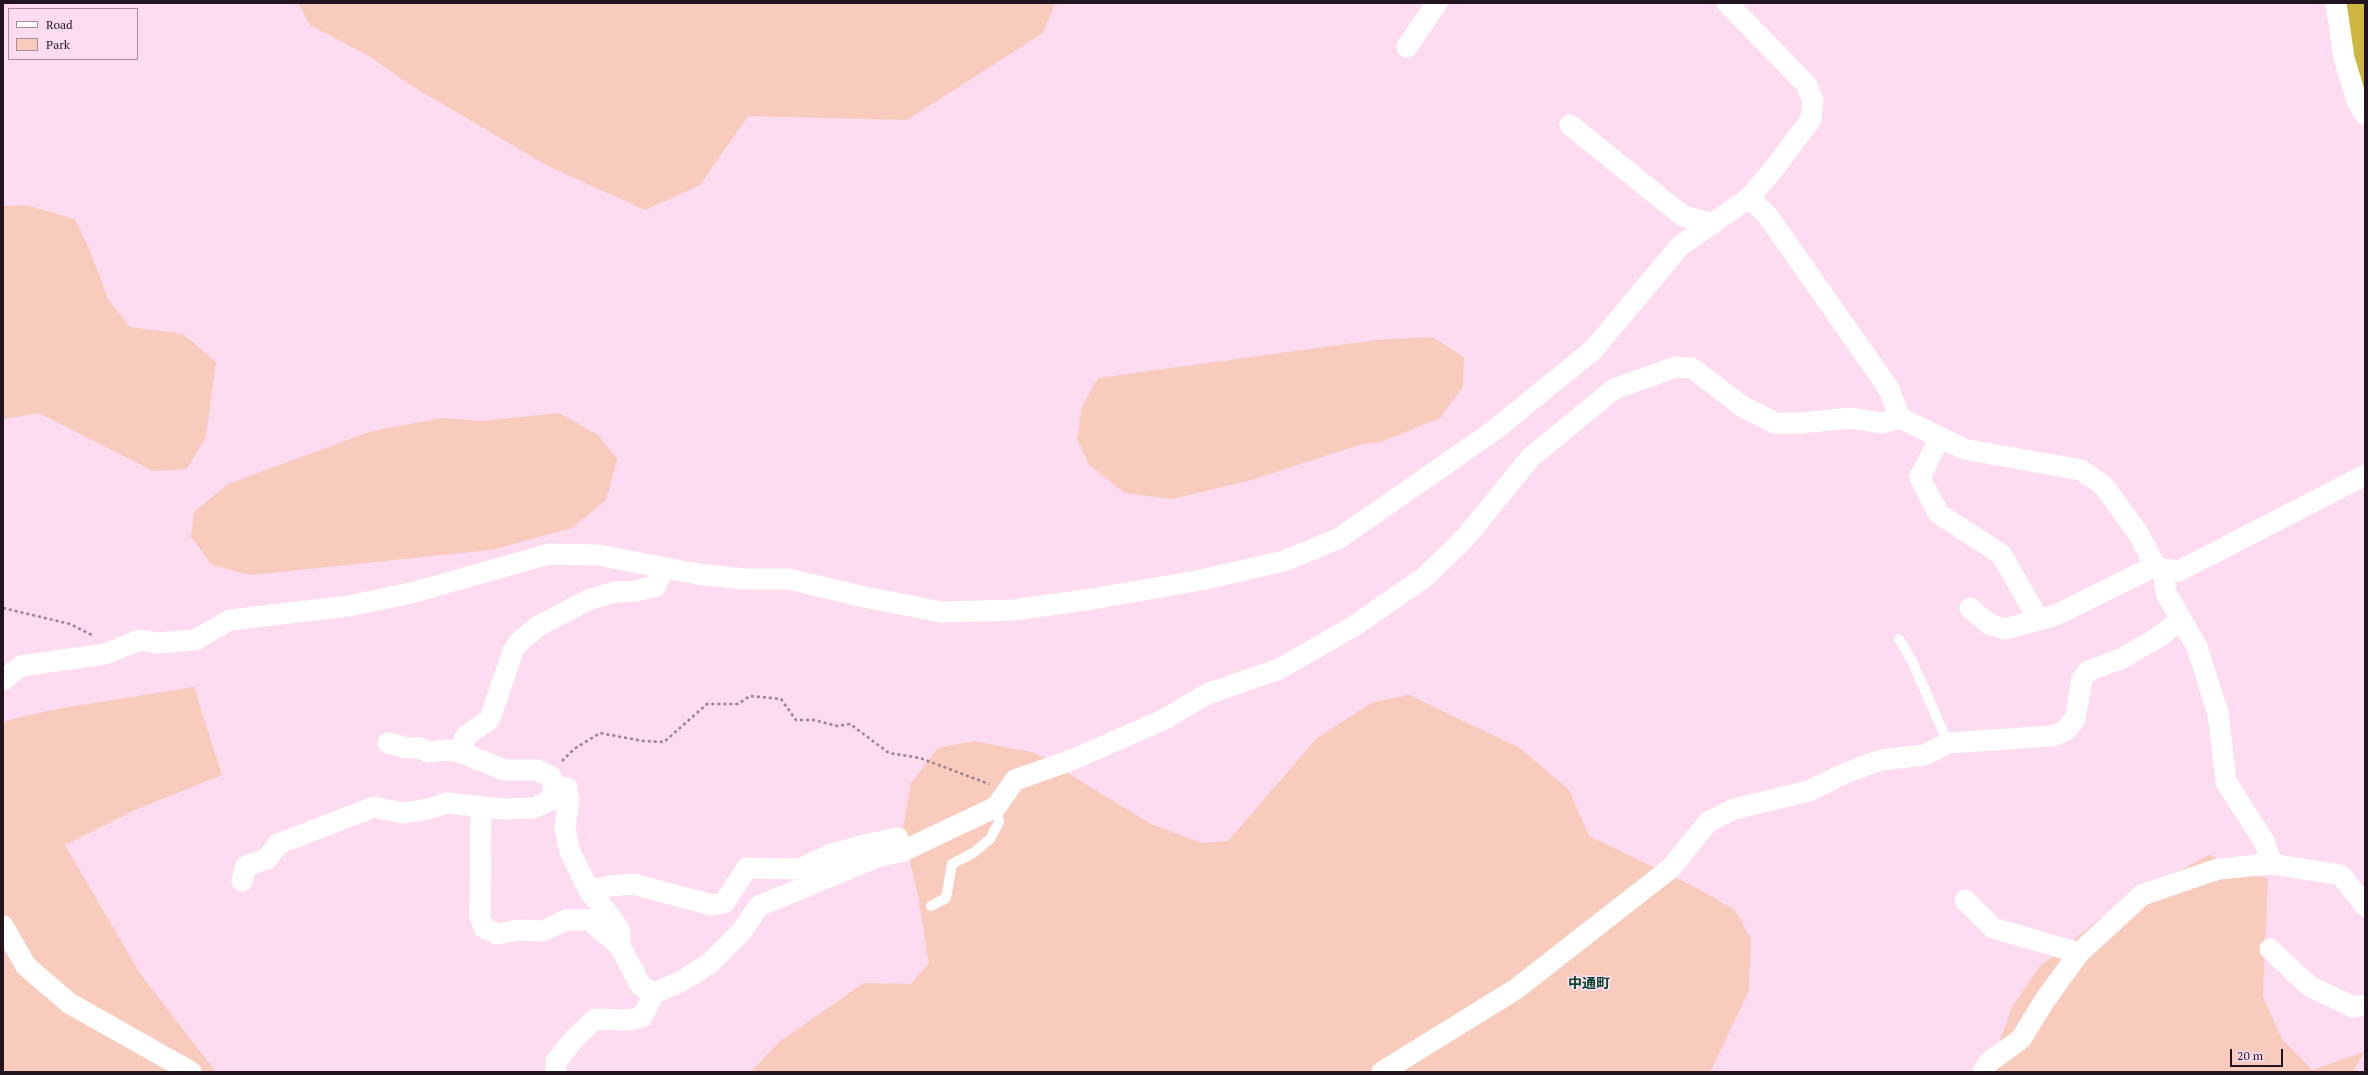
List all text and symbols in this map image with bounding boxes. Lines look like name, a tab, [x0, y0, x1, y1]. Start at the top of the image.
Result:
legend	[8, 8, 138, 60]
text: Road	[46, 17, 73, 32]
text: Park	[46, 37, 70, 52]
district label: 中通町	[1568, 976, 1610, 992]
scale bar	[2232, 1041, 2285, 1067]
text: 20 m	[2237, 1048, 2263, 1063]

